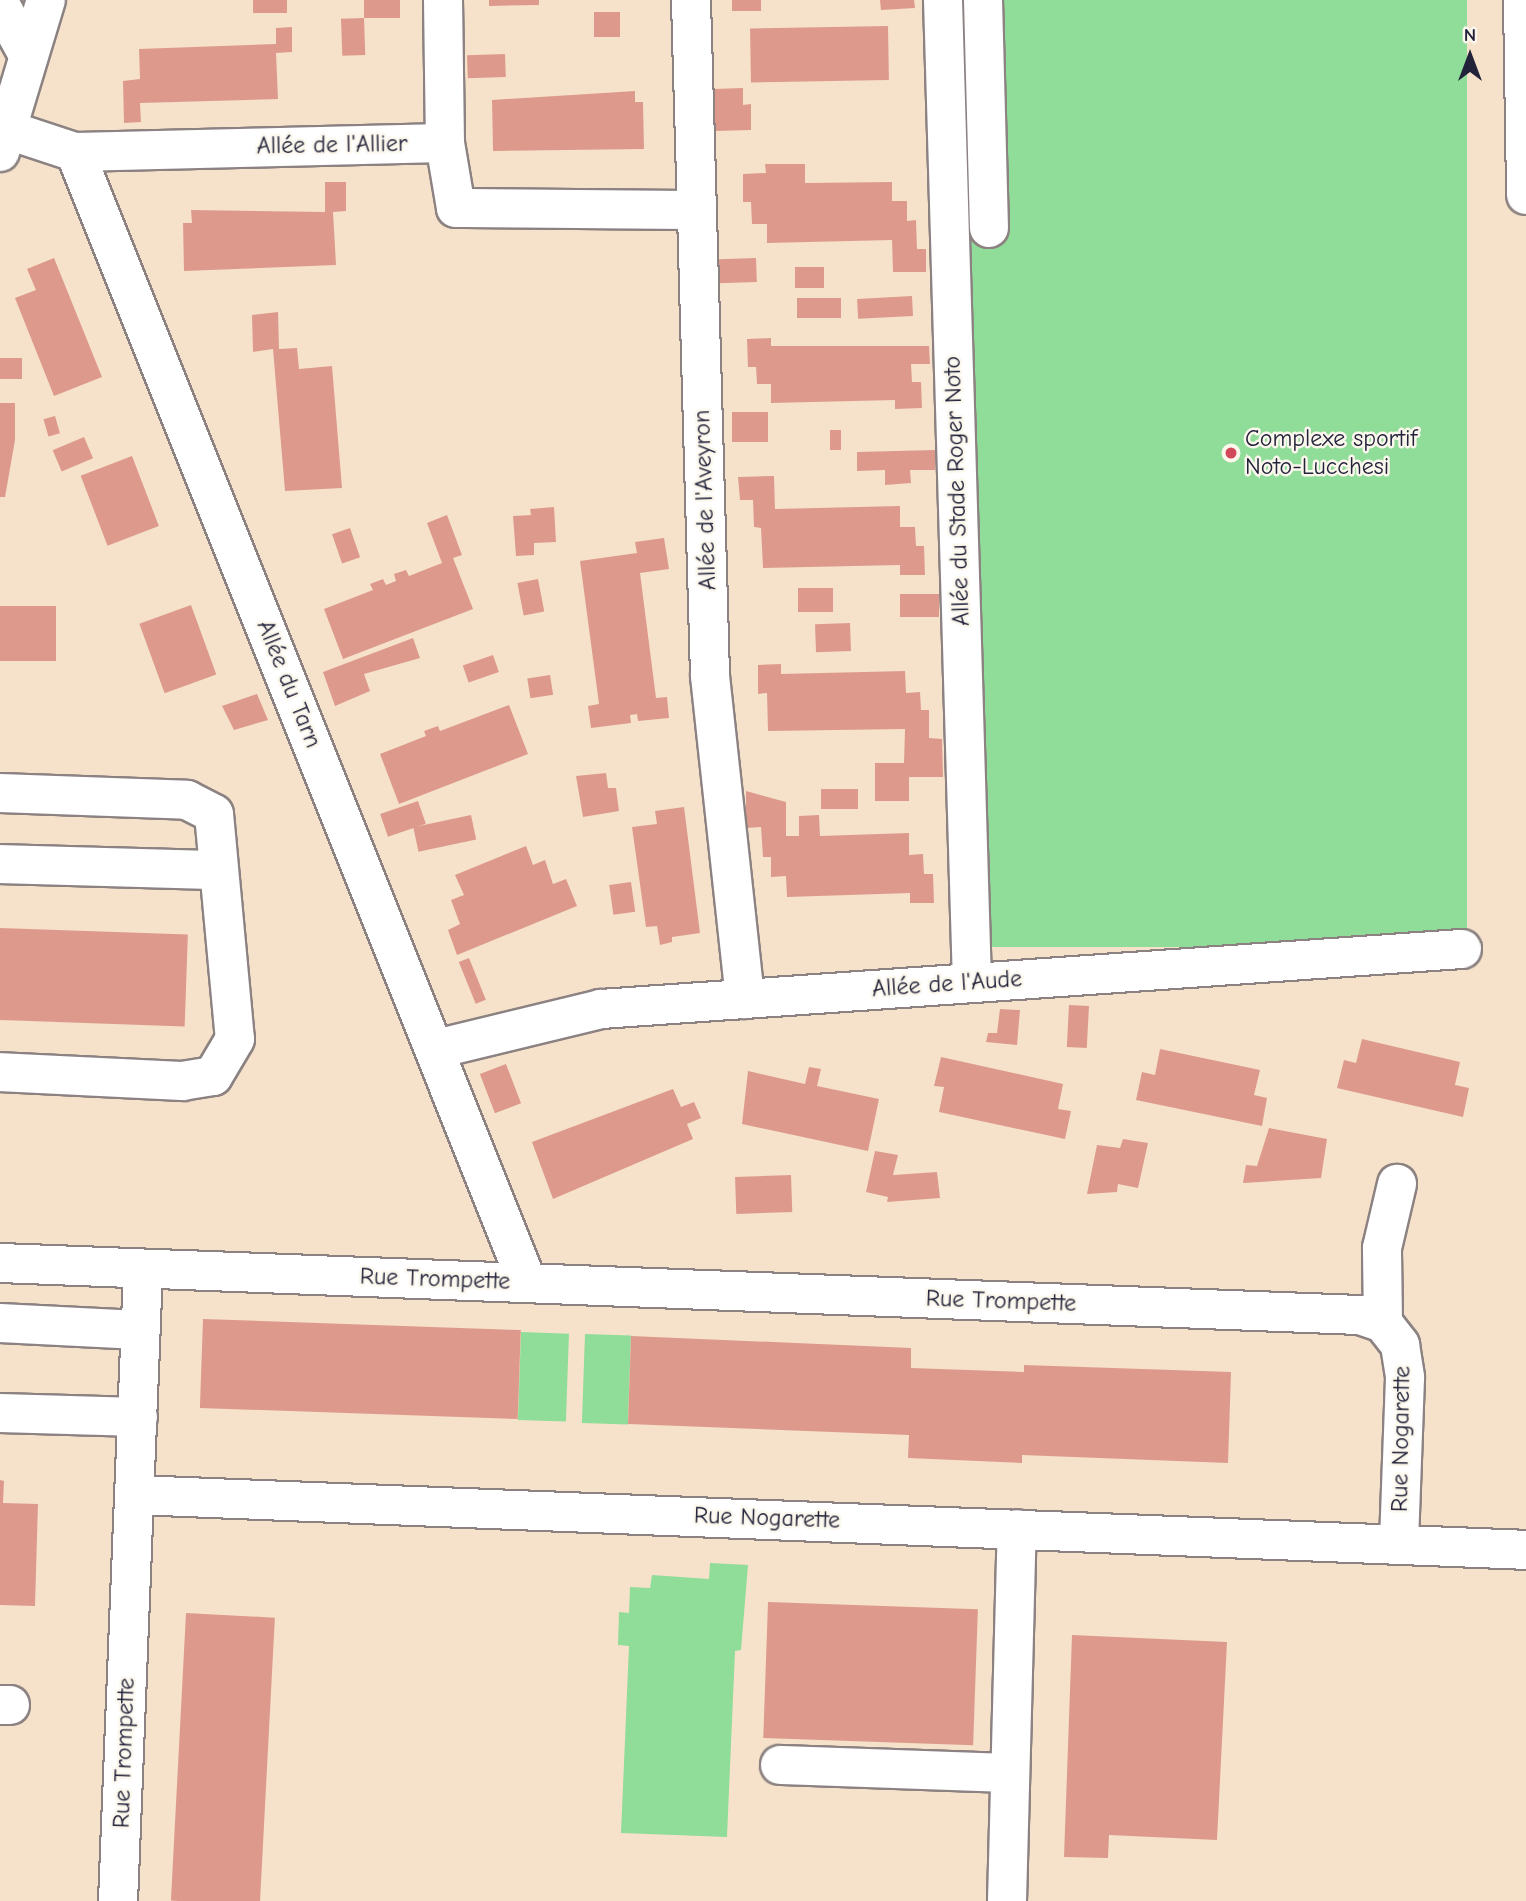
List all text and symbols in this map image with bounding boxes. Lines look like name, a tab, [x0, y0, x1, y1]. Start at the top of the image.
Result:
north arrow	[1435, 21, 1505, 91]
text: N	[1464, 24, 1476, 46]
street label: Allée de l'Allier	[256, 129, 408, 161]
street label: Allée du Stade Roger Noto	[938, 355, 976, 627]
street label: Allée de l'Aveyron	[687, 409, 723, 591]
place label: Complexe sportif Noto-Lucchesi	[1245, 425, 1417, 481]
marker: Complexe sportif Noto-Lucchesi	[1223, 445, 1239, 461]
street label: Allée du Tarn	[250, 616, 328, 752]
street label: Allée de l'Aude	[871, 964, 1023, 1004]
street label: Rue Trompette	[359, 1262, 511, 1296]
street label: Rue Trompette	[925, 1284, 1077, 1318]
street label: Rue Nogarette	[1385, 1366, 1417, 1512]
street label: Rue Nogarette	[693, 1501, 841, 1535]
street label: Rue Trompette	[107, 1677, 141, 1829]

